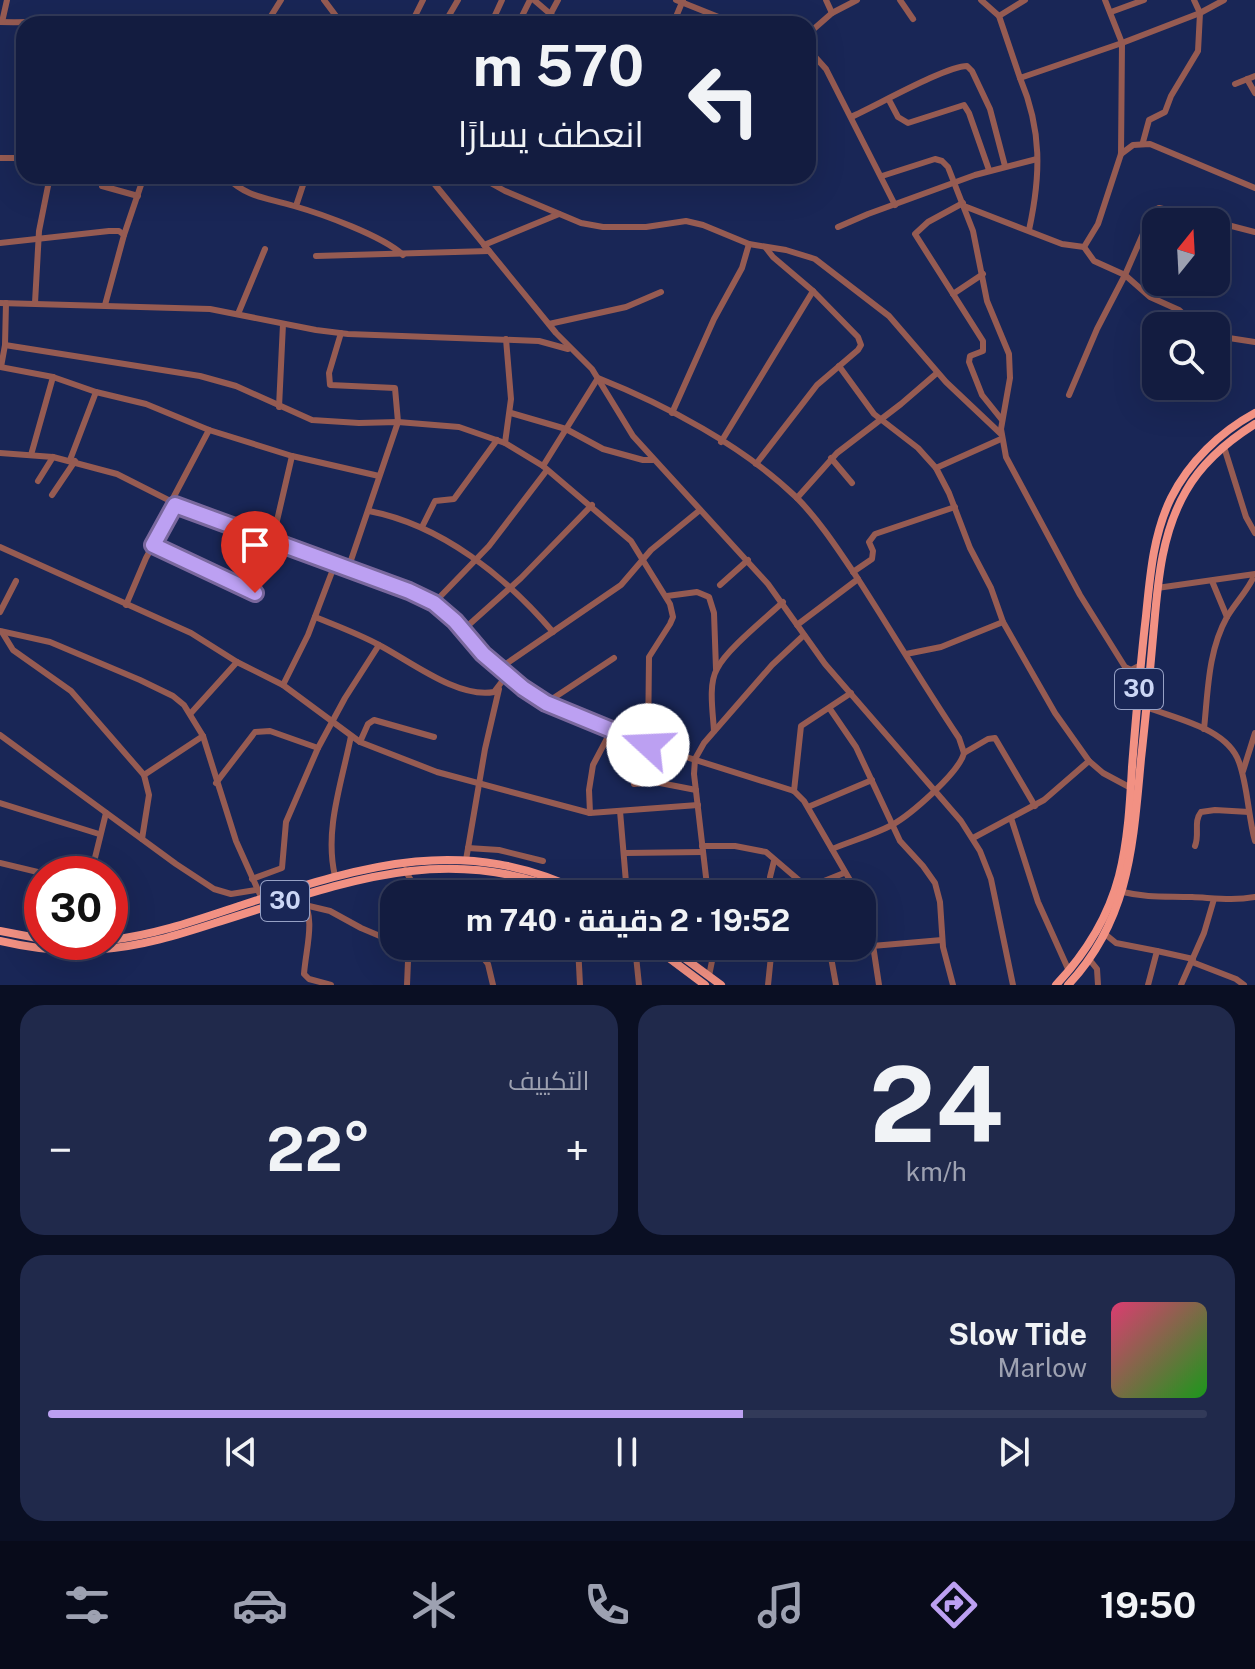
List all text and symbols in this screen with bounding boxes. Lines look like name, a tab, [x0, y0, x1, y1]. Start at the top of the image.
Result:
text: 570 m	[473, 33, 644, 99]
icon: left	[672, 48, 776, 152]
text: انعطف يسارًا	[458, 113, 644, 155]
north arrow	[1142, 208, 1230, 296]
map controls	[1142, 208, 1230, 400]
button: search	[1142, 312, 1230, 400]
pin	[221, 511, 289, 593]
icon: arrive	[233, 523, 277, 567]
road number: 30	[1115, 669, 1163, 709]
position arrow	[606, 703, 690, 787]
speed limit sign: 30	[24, 856, 128, 960]
road number: 30	[261, 881, 309, 921]
text: 19:52 · 2 دقيقة · 740 m	[466, 902, 790, 938]
text: 24	[869, 1043, 1003, 1165]
text: التكييف	[508, 1065, 590, 1096]
text: 22°	[266, 1114, 371, 1185]
text: −	[48, 1124, 72, 1176]
text: +	[565, 1124, 589, 1176]
text: km/h	[906, 1156, 967, 1187]
text: Slow Tide	[948, 1316, 1087, 1352]
text: Marlow	[997, 1352, 1087, 1383]
icon: previous	[219, 1430, 263, 1474]
icon: pause	[605, 1430, 649, 1474]
icon: next	[992, 1430, 1036, 1474]
icon: filters	[59, 1577, 115, 1633]
icon: car	[232, 1577, 288, 1633]
icon: climate	[406, 1577, 462, 1633]
icon: phone	[579, 1577, 635, 1633]
icon: music	[753, 1577, 809, 1633]
icon: directions	[926, 1577, 982, 1633]
text: 19:50	[1100, 1584, 1196, 1626]

